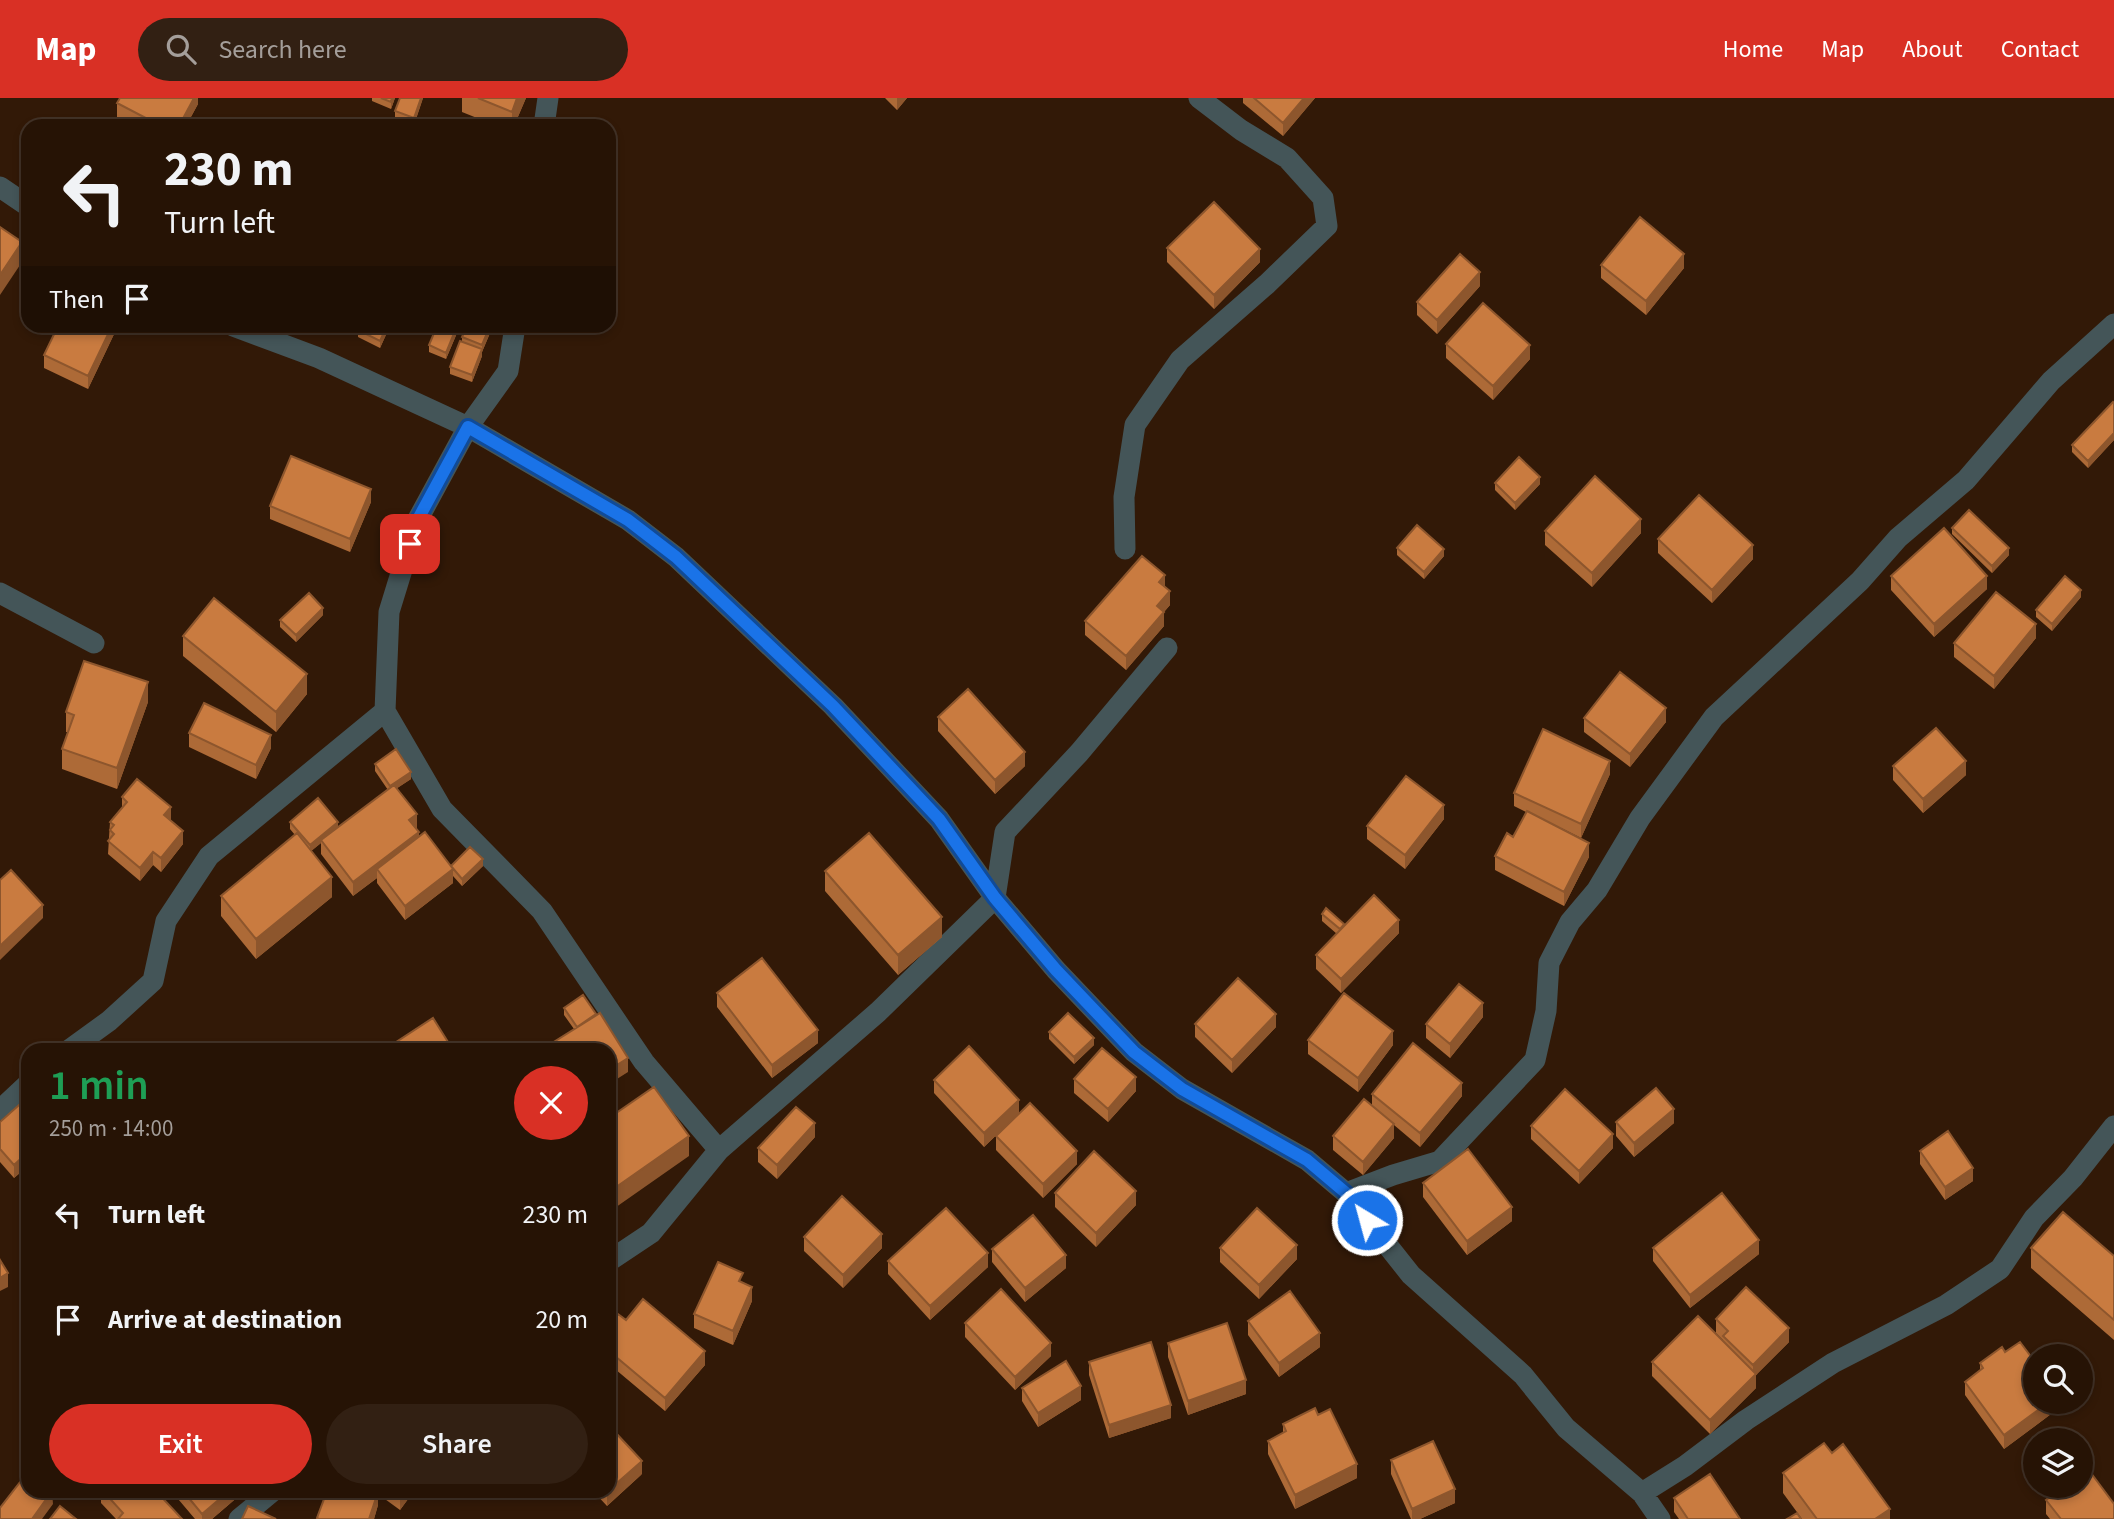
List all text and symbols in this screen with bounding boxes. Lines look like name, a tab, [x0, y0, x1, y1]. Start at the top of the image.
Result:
search box	[138, 18, 628, 81]
text: Map	[35, 26, 96, 73]
icon: search	[162, 30, 200, 68]
text: Search here	[218, 31, 347, 68]
text: Home	[1723, 32, 1783, 67]
text: Map	[1821, 32, 1864, 67]
text: About	[1902, 32, 1963, 67]
text: Contact	[2001, 32, 2079, 67]
text: 230 m	[164, 135, 293, 205]
icon: left	[49, 147, 140, 238]
text: Turn left	[164, 200, 275, 246]
icon: arrive	[118, 280, 156, 318]
text: Then	[49, 281, 104, 318]
pin	[380, 514, 440, 574]
icon: arrive	[391, 525, 429, 563]
text: 1 min	[49, 1056, 149, 1116]
button: close	[514, 1066, 588, 1140]
text: 250 m · 14:00	[49, 1112, 173, 1145]
position arrow	[1330, 1183, 1404, 1257]
icon: left	[49, 1196, 87, 1234]
text: Turn left	[108, 1196, 205, 1233]
text: 230 m	[522, 1196, 588, 1233]
icon: arrive	[49, 1301, 87, 1339]
text: Arrive at destination	[108, 1301, 342, 1338]
text: 20 m	[535, 1301, 588, 1338]
map controls	[2023, 1344, 2093, 1498]
button: search	[2023, 1344, 2093, 1414]
button: Exit	[49, 1404, 312, 1484]
button: Share	[326, 1404, 588, 1484]
button: layers	[2023, 1428, 2093, 1498]

